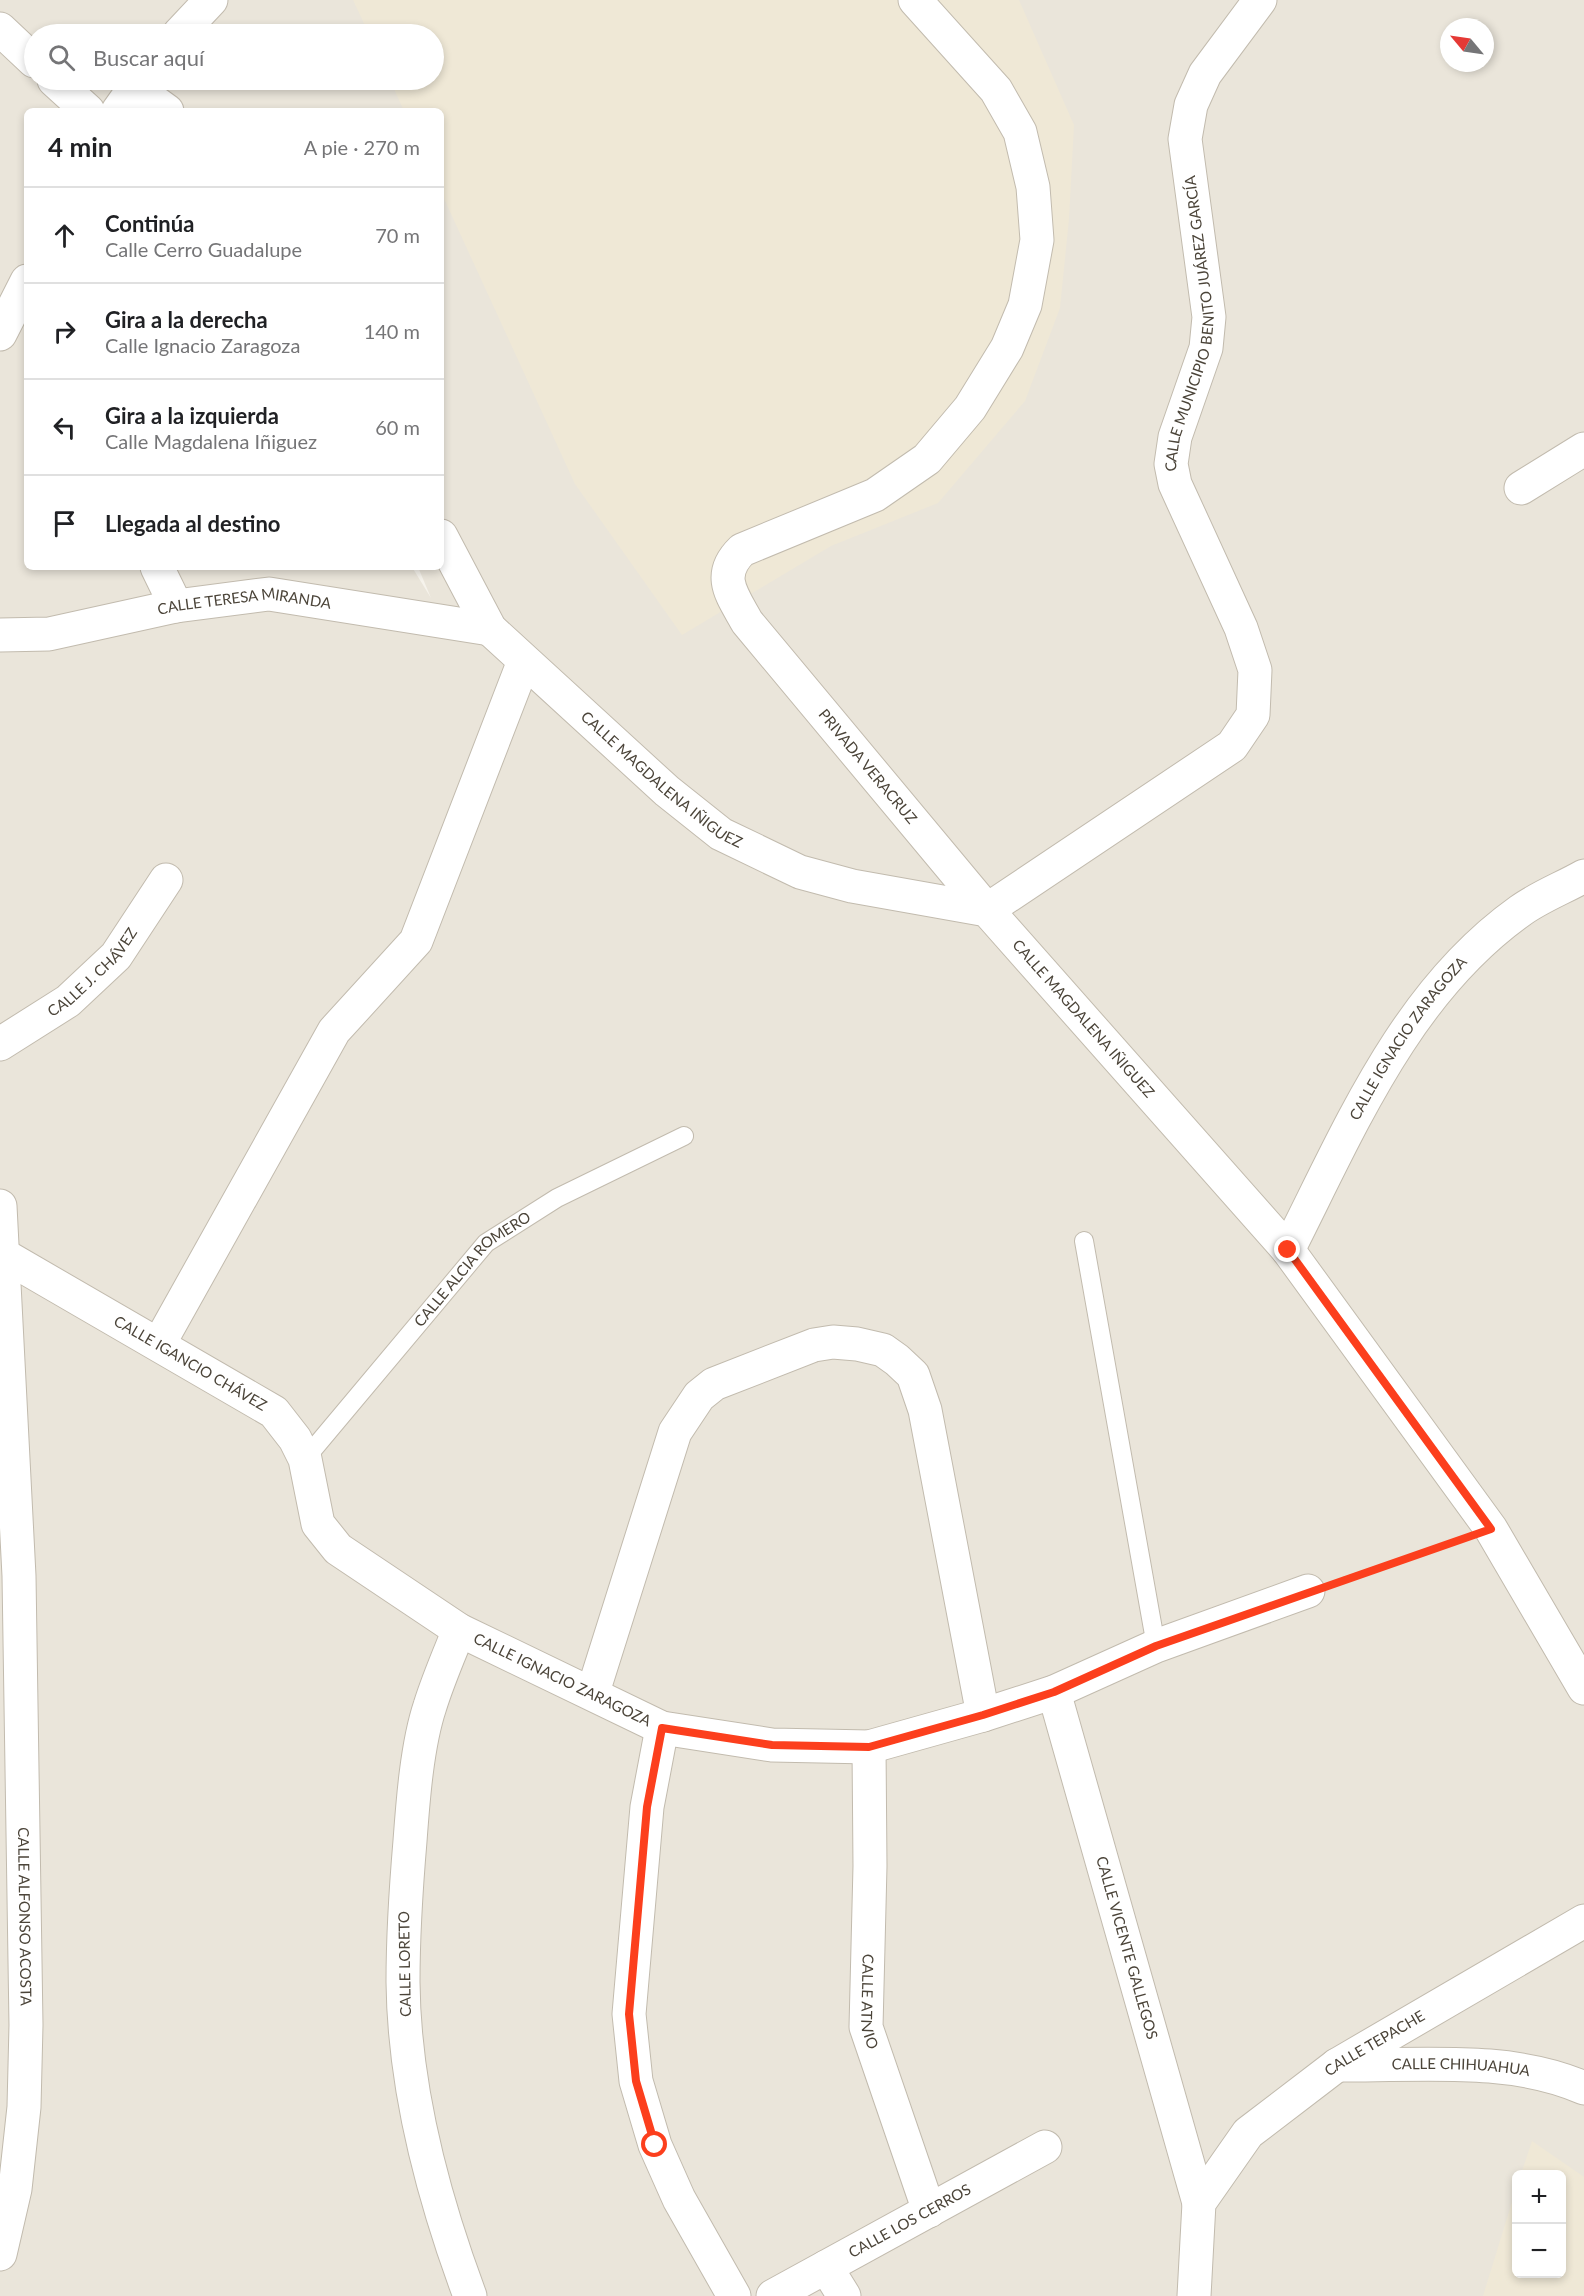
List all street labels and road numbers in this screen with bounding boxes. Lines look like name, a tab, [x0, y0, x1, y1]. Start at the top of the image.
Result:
street label: CALLE MUNICIPIO BENITO JUÁREZ GARCÍA	[1161, 174, 1217, 473]
street label: CALLE TERESA MIRANDA	[156, 583, 333, 618]
street label: PRIVADA VERACRUZ	[815, 705, 921, 827]
street label: CALLE MAGDALENA IÑIGUEZ	[578, 707, 746, 851]
street label: CALLE J. CHÁVEZ	[44, 924, 140, 1020]
street label: CALLE MAGDALENA IÑIGUEZ	[1009, 935, 1159, 1101]
street label: CALLE IGNACIO ZARAGOZA	[1345, 952, 1471, 1123]
street label: CALLE ALCIA ROMERO	[410, 1207, 533, 1330]
street label: CALLE IGANCIO CHÁVEZ	[111, 1311, 270, 1414]
street label: CALLE IGNACIO ZARAGOZA	[471, 1628, 655, 1730]
street label: CALLE ALFONSO ACOSTA	[15, 1827, 36, 2007]
street label: CALLE VICENTE GALLEGOS	[1093, 1854, 1162, 2041]
street label: CALLE LORETO	[394, 1911, 414, 2017]
street label: CALLE ATIVIO	[857, 1954, 883, 2051]
street label: CALLE TEPACHE	[1320, 2006, 1428, 2079]
street label: CALLE CHIHUAHUA	[1391, 2054, 1532, 2079]
street label: CALLE LOS CERROS	[845, 2179, 974, 2261]

